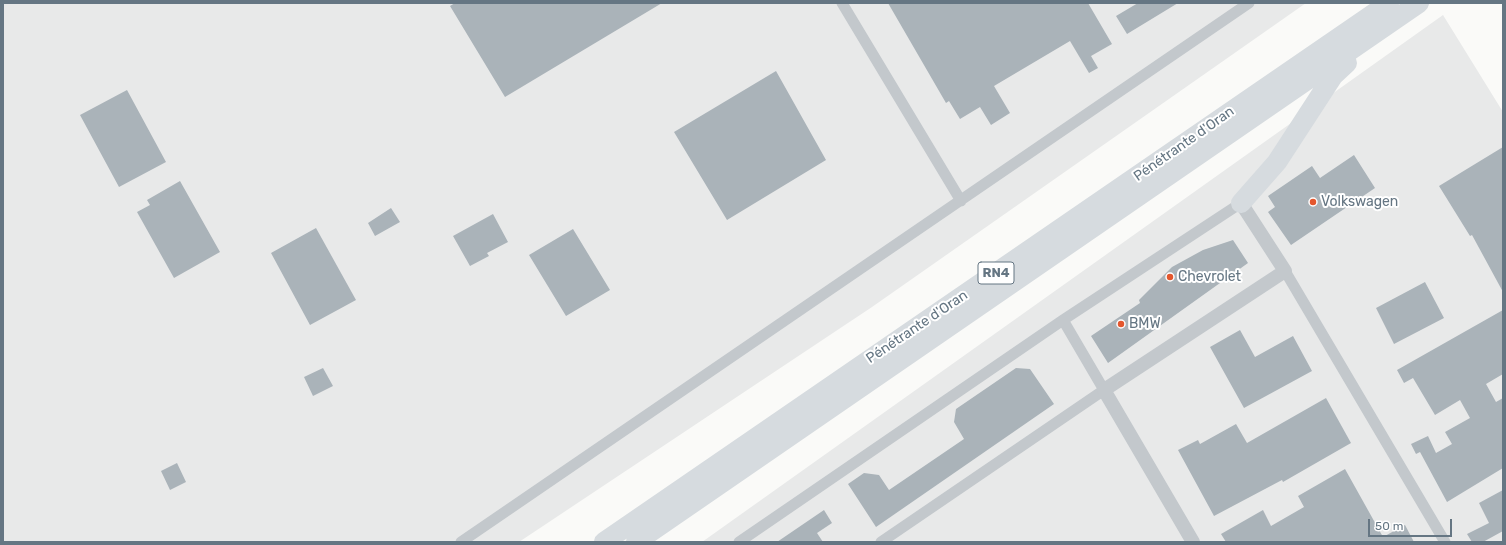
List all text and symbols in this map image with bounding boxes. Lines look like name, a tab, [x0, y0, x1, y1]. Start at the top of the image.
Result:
street label: Pénétrante d'Oran	[1131, 103, 1237, 185]
place label: Volkswagen	[1321, 194, 1398, 210]
marker: Volkswagen	[1308, 197, 1318, 207]
road number: RN4	[978, 262, 1014, 284]
place label: Chevrolet	[1178, 269, 1241, 285]
marker: Chevrolet	[1165, 272, 1175, 282]
street label: Pénétrante d'Oran	[863, 287, 971, 367]
place label: BMW	[1129, 316, 1161, 332]
marker: BMW	[1116, 319, 1126, 329]
scale bar	[1370, 511, 1454, 537]
text: 50 m	[1375, 519, 1403, 533]

